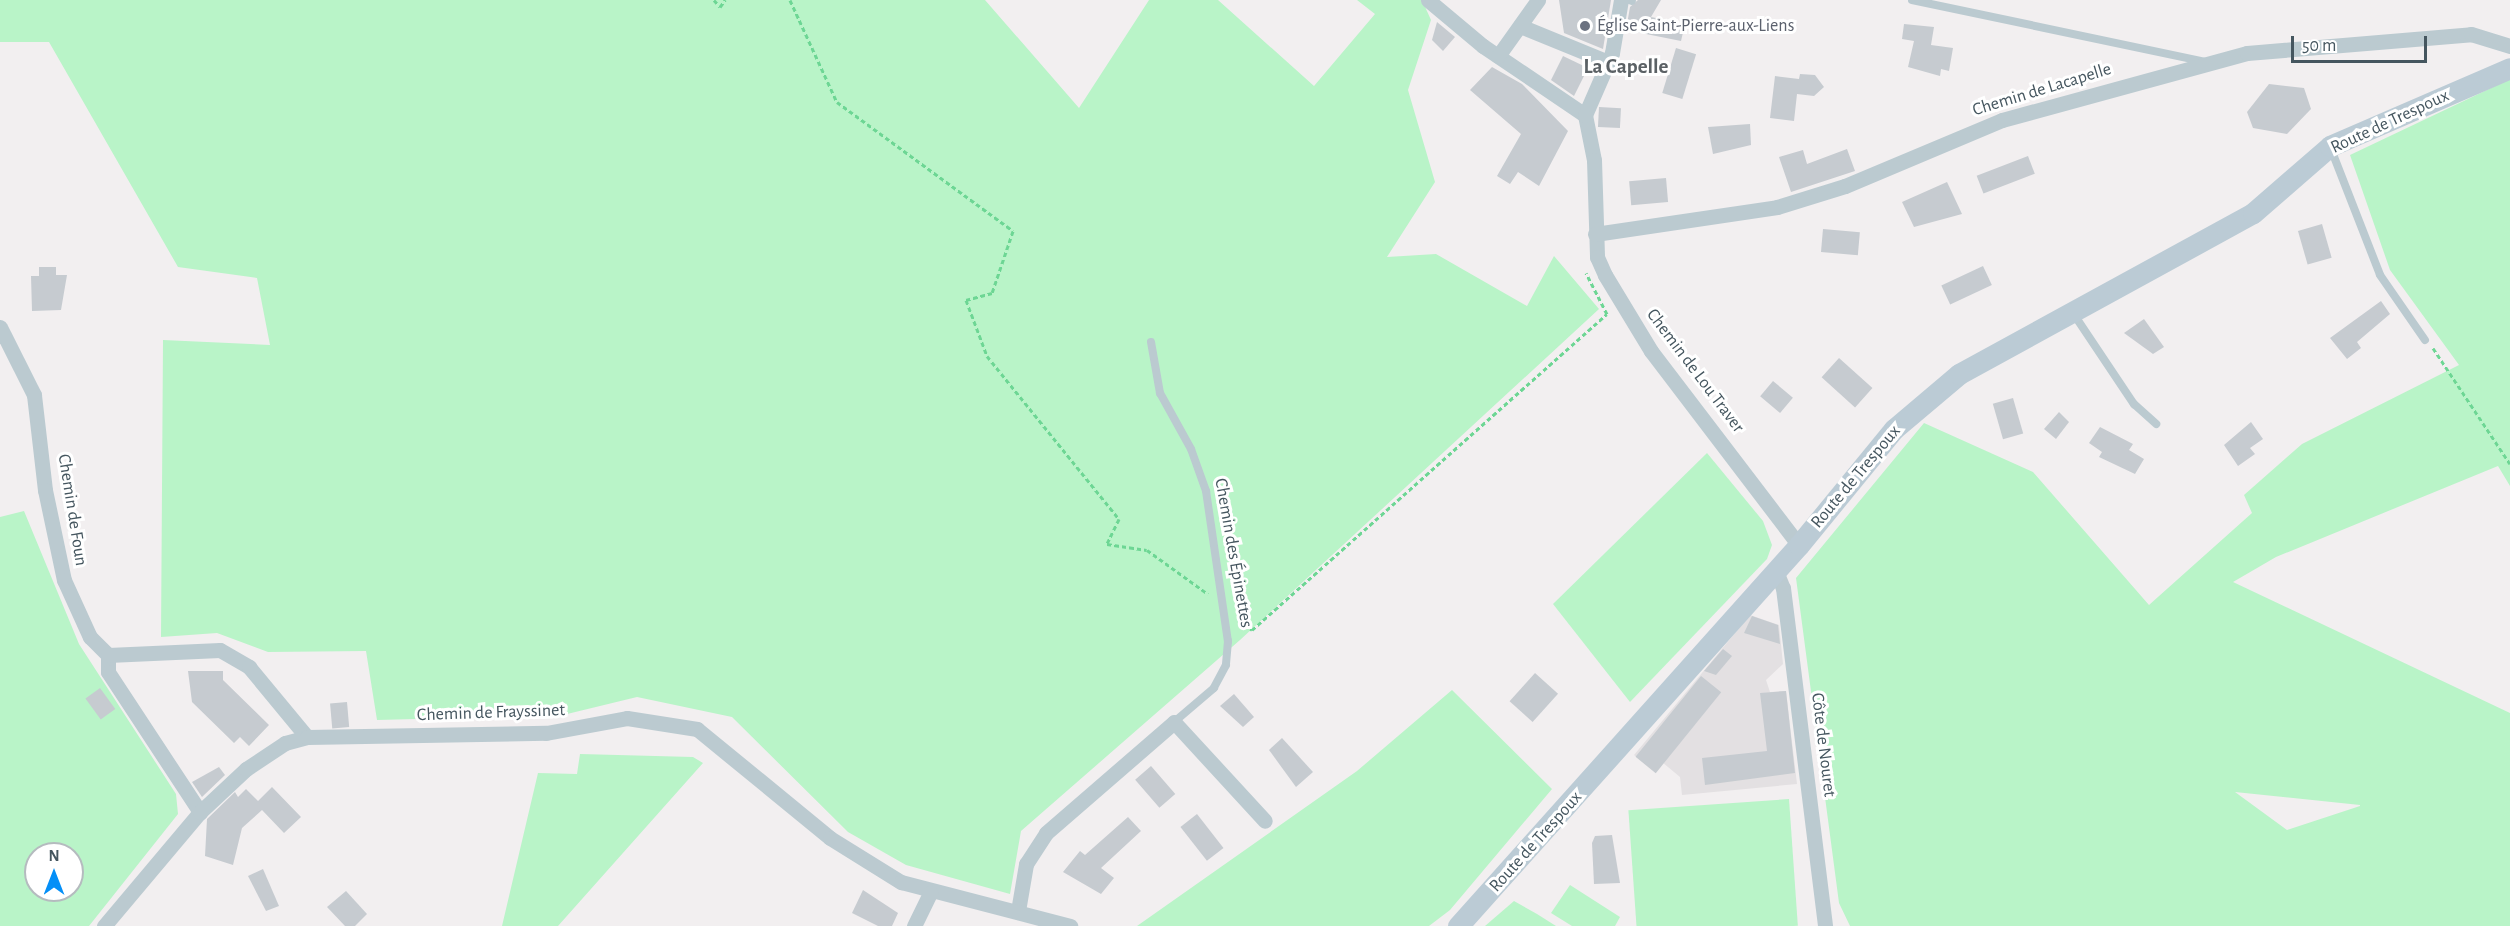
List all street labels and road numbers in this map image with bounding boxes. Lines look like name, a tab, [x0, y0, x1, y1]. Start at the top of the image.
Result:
street label: Chemin de Lacapelle	[1970, 59, 2114, 121]
street label: Route de Trespoux	[2327, 85, 2453, 159]
street label: Chemin de Lou Traver	[1641, 305, 1749, 437]
street label: Route de Trespoux	[1807, 421, 1905, 533]
street label: Chemin de Foun	[53, 453, 91, 567]
street label: Chemin des Épinettes	[1209, 477, 1257, 629]
street label: Côte de Nouret	[1806, 692, 1840, 798]
street label: Chemin de Frayssinet	[417, 700, 565, 726]
street label: Route de Trespoux	[1485, 787, 1587, 897]

